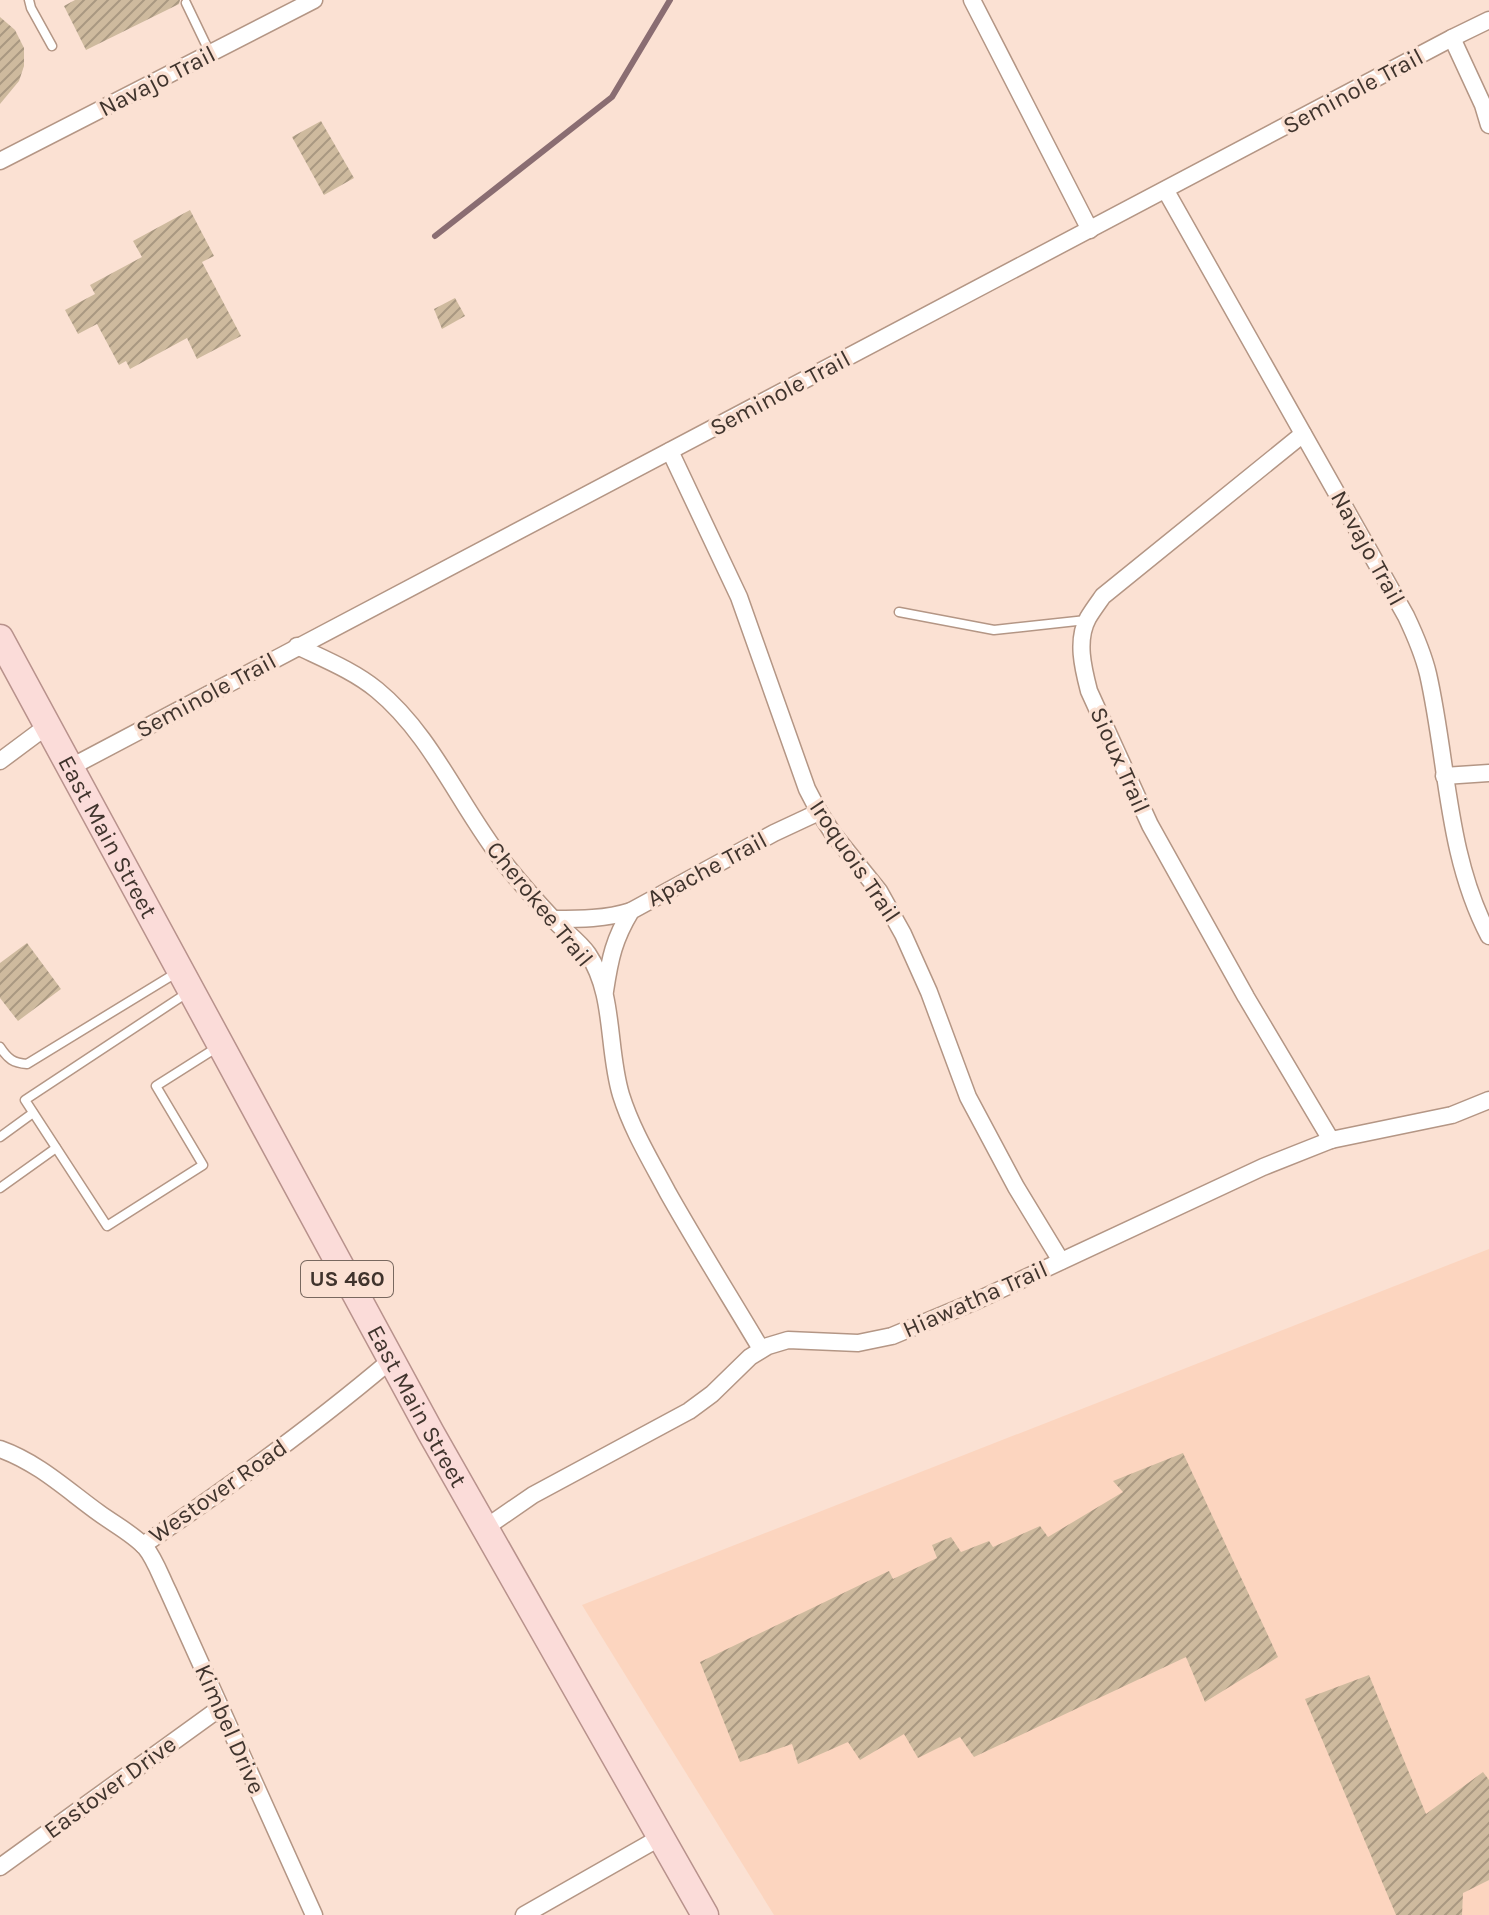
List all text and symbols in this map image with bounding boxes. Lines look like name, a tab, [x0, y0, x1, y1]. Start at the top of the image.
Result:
street label: Navajo Trail	[94, 40, 220, 122]
street label: Seminole Trail	[1278, 42, 1428, 140]
street label: Seminole Trail	[705, 344, 855, 442]
street label: Navajo Trail	[1325, 486, 1411, 610]
street label: Seminole Trail	[131, 646, 281, 744]
street label: Sioux Trail	[1084, 703, 1156, 817]
street label: East Main Street	[52, 750, 163, 923]
street label: Iroquois Trail	[804, 794, 906, 928]
street label: Apache Trail	[642, 826, 772, 912]
street label: Cherokee Trail	[481, 836, 599, 972]
street label: Hiawatha Trail	[898, 1255, 1052, 1343]
road number: US 460	[301, 1261, 393, 1297]
street label: East Main Street	[361, 1320, 473, 1492]
street label: Westover Road	[144, 1433, 292, 1549]
street label: Kimbel Drive	[189, 1660, 271, 1798]
street label: Eastover Drive	[39, 1730, 181, 1844]

